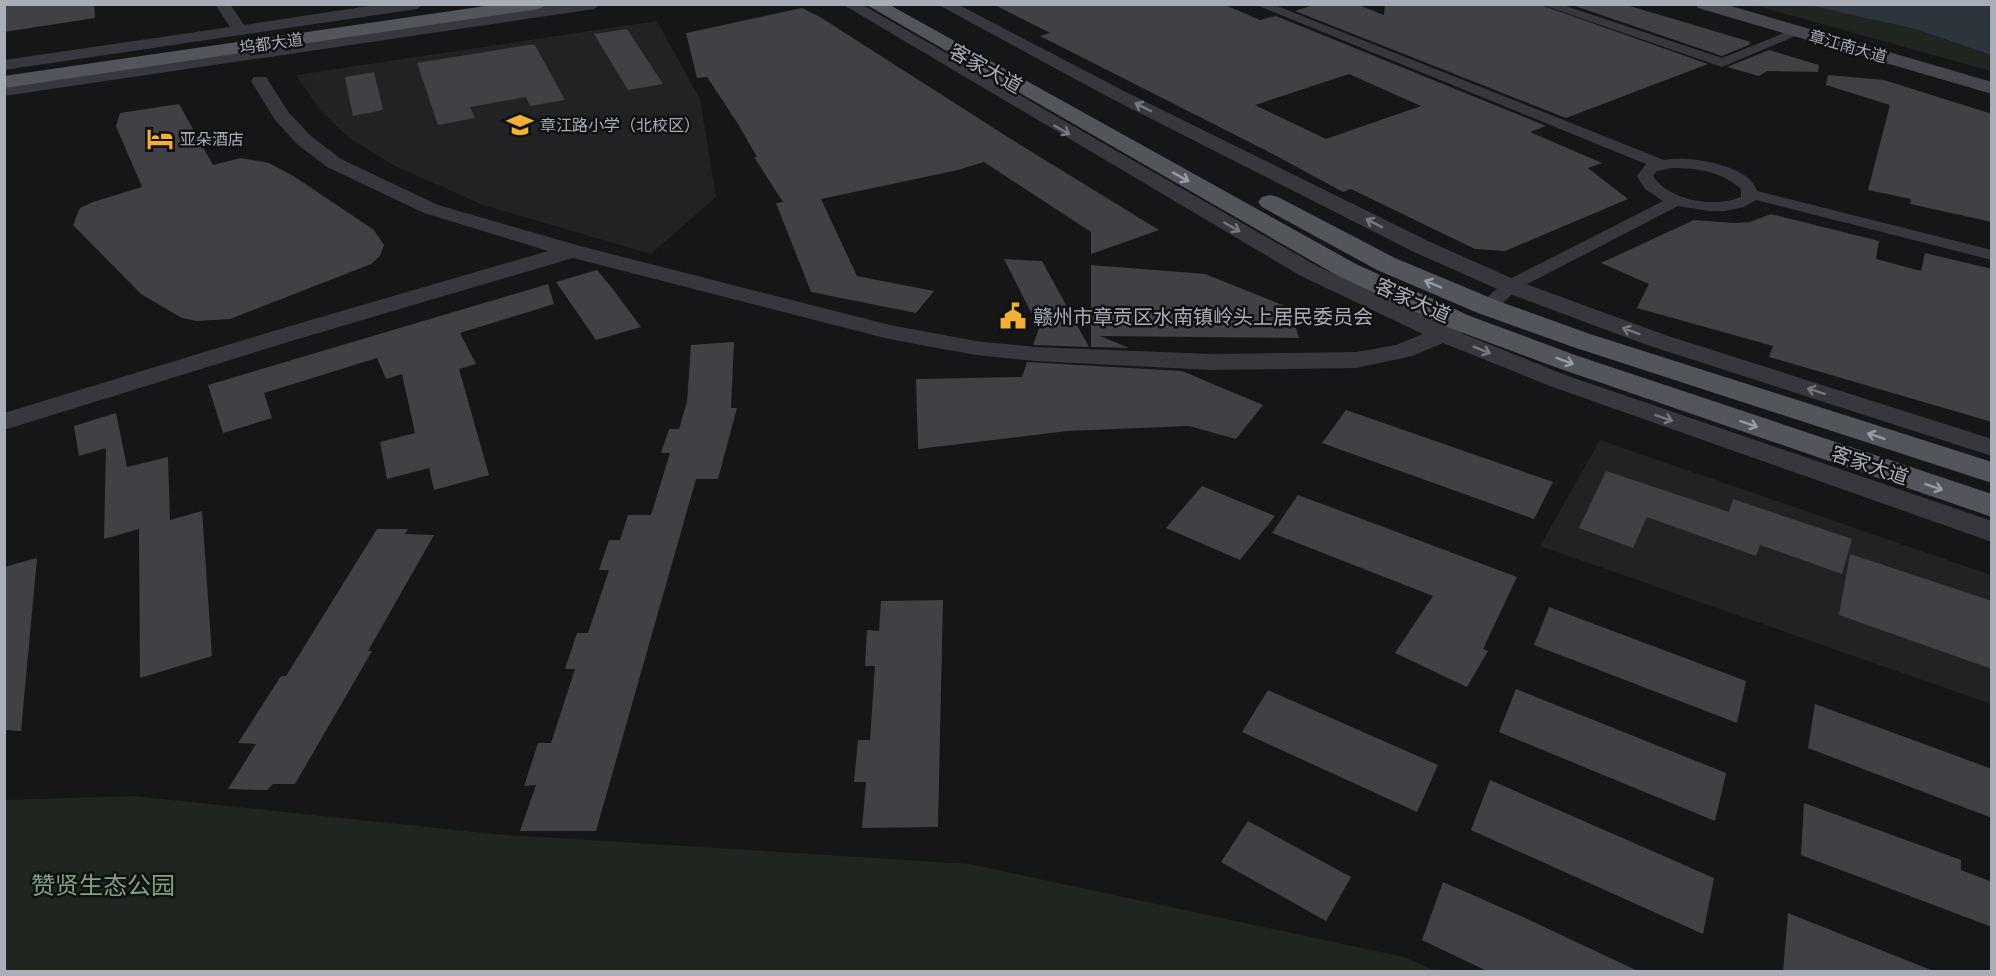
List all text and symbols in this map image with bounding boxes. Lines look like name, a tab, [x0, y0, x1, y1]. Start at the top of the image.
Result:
street label: 章江南大道	[1807, 24, 1889, 68]
street label: 坞都大道	[238, 28, 304, 58]
street label: 客家大道	[944, 37, 1028, 99]
one-way arrow	[1134, 101, 1152, 113]
school or university icon: 章江路小学（北校区）	[505, 110, 535, 140]
place label: 章江路小学（北校区）	[540, 114, 700, 136]
hotel icon: 亚朵酒店	[145, 124, 175, 154]
one-way arrow	[1054, 124, 1071, 136]
place label: 亚朵酒店	[180, 128, 244, 150]
one-way arrow	[1172, 172, 1190, 183]
one-way arrow	[1365, 216, 1383, 228]
one-way arrow	[1223, 221, 1240, 233]
street label: 客家大道	[1371, 271, 1455, 329]
one-way arrow	[1425, 278, 1443, 289]
public building icon: 赣州市章贡区水南镇岭头上居民委员会	[998, 301, 1028, 331]
place label: 赣州市章贡区水南镇岭头上居民委员会	[1033, 303, 1373, 330]
one-way arrow	[1622, 324, 1641, 335]
one-way arrow	[1472, 345, 1490, 356]
one-way arrow	[1555, 357, 1574, 368]
one-way arrow	[1807, 385, 1826, 396]
one-way arrow	[1654, 413, 1673, 424]
one-way arrow	[1739, 419, 1758, 430]
one-way arrow	[1867, 429, 1886, 440]
street label: 客家大道	[1828, 439, 1912, 491]
one-way arrow	[1924, 482, 1943, 493]
park label: 赞贤生态公园	[31, 868, 175, 901]

